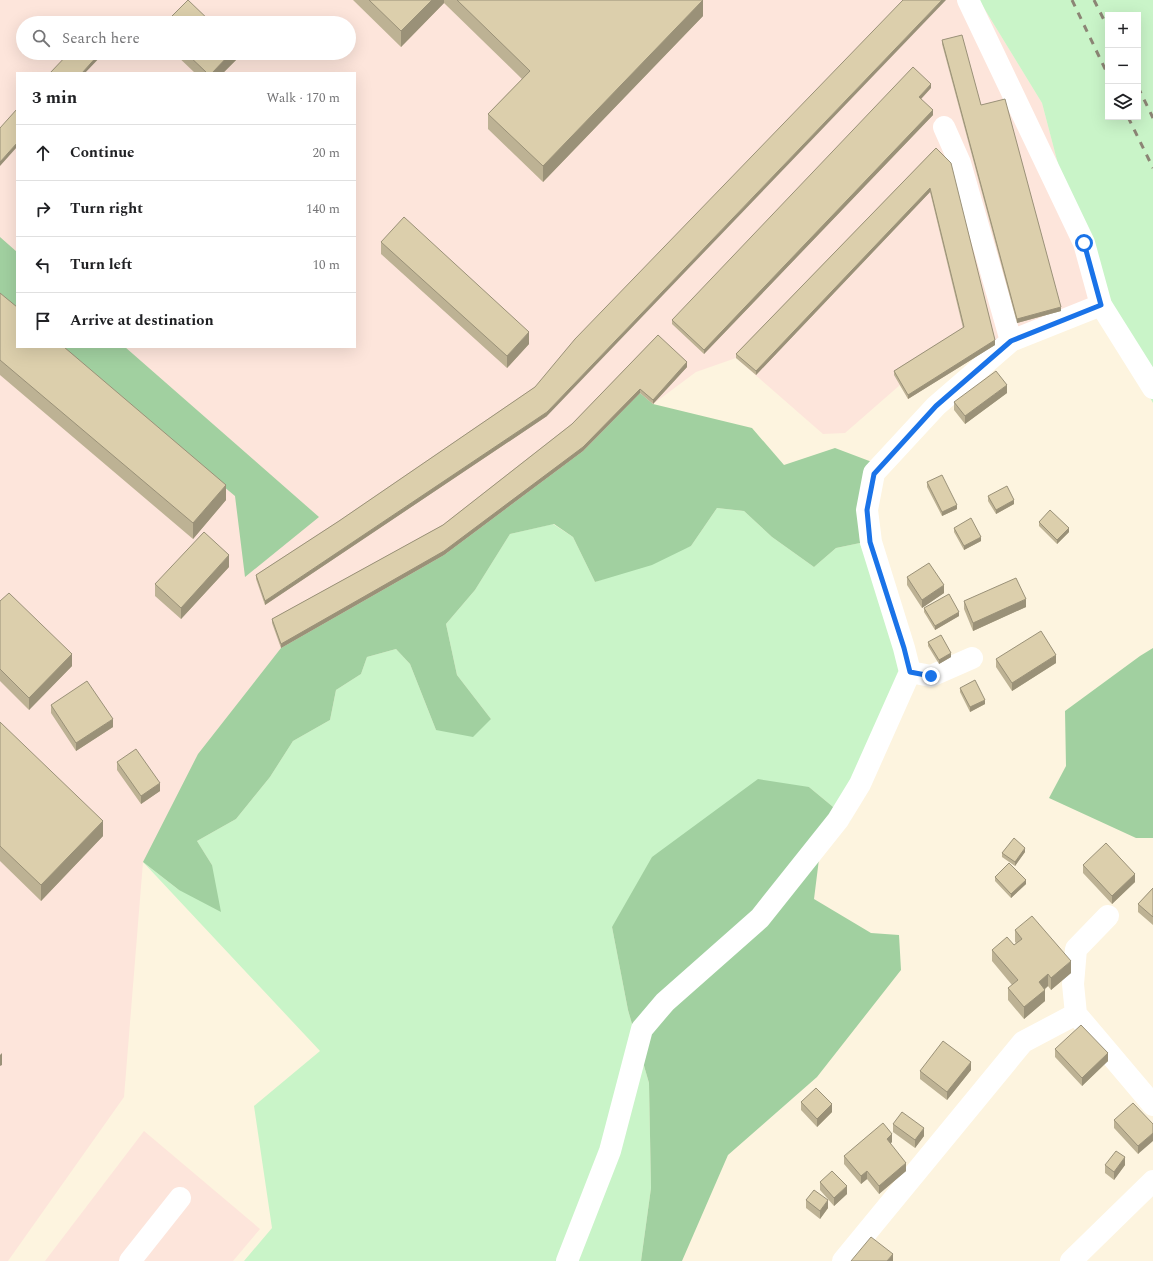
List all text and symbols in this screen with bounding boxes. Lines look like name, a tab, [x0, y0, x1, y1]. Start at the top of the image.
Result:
map controls	[1105, 12, 1141, 120]
button: +	[1105, 12, 1141, 48]
search box	[16, 16, 356, 60]
icon: search	[30, 27, 52, 49]
text: Search here	[62, 27, 140, 50]
button: −	[1105, 48, 1141, 84]
button: layers	[1105, 84, 1141, 120]
text: 3 min	[32, 85, 77, 111]
text: Walk · 170 m	[266, 88, 340, 108]
text: Continue	[70, 141, 135, 164]
icon: ahead	[32, 142, 54, 164]
text: 20 m	[313, 143, 340, 163]
text: Turn right	[70, 197, 143, 220]
icon: right	[32, 198, 54, 220]
text: 140 m	[306, 199, 340, 219]
route start	[1075, 234, 1093, 252]
text: Turn left	[70, 253, 132, 276]
icon: left	[32, 254, 54, 276]
text: 10 m	[313, 255, 340, 275]
text: Arrive at destination	[70, 309, 214, 332]
icon: arrive	[32, 310, 54, 332]
route end	[922, 667, 940, 685]

